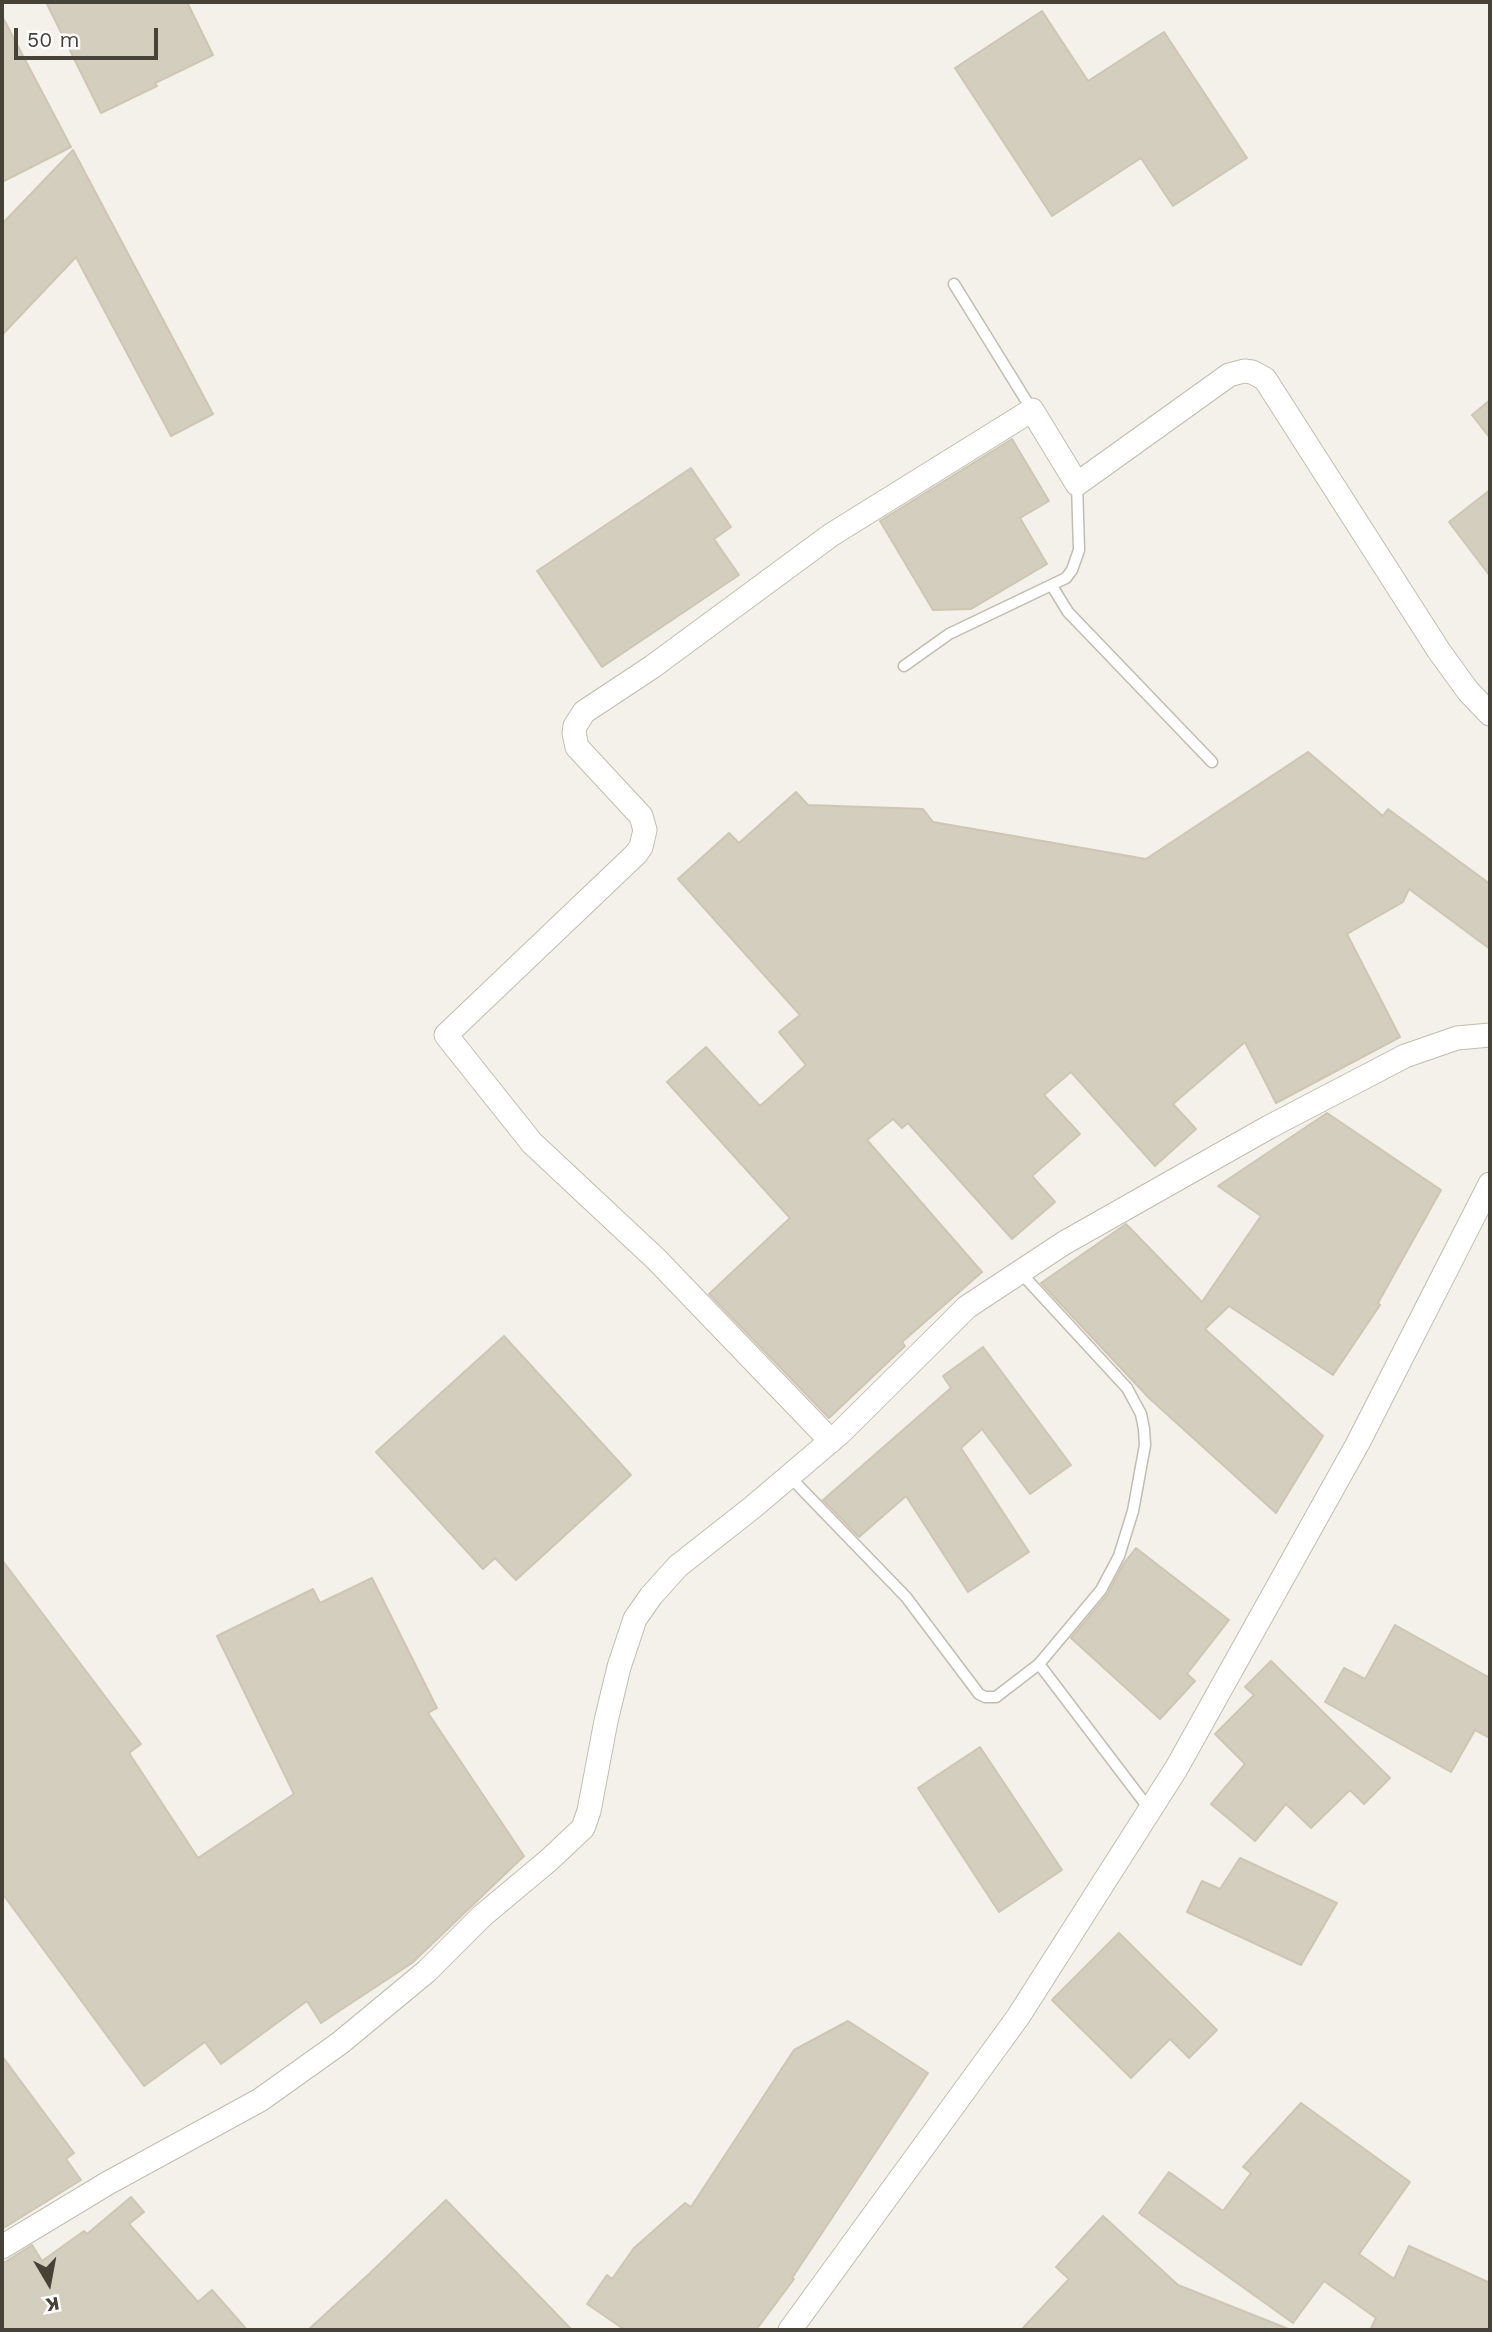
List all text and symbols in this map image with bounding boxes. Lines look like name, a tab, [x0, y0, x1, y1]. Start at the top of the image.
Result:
scale bar	[18, 14, 161, 58]
text: 50 m	[27, 27, 79, 52]
north arrow	[14, 2248, 84, 2318]
text: K	[44, 2292, 61, 2317]

